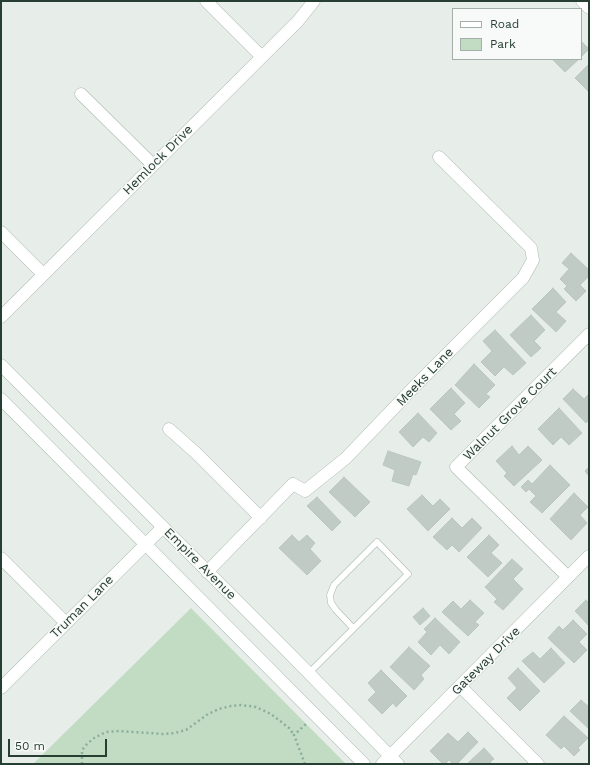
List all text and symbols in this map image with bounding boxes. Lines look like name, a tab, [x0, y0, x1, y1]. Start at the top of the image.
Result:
legend	[452, 8, 582, 60]
text: Road	[490, 17, 519, 31]
text: Park	[490, 37, 516, 51]
street label: Hemlock Drive	[120, 122, 196, 198]
street label: Meeks Lane	[393, 345, 457, 409]
street label: Walnut Grove Court	[460, 364, 560, 464]
street label: Empire Avenue	[161, 525, 239, 603]
street label: Truman Lane	[47, 572, 117, 642]
street label: Gateway Drive	[448, 623, 524, 699]
scale bar	[10, 731, 109, 757]
text: 50 m	[15, 739, 45, 753]

